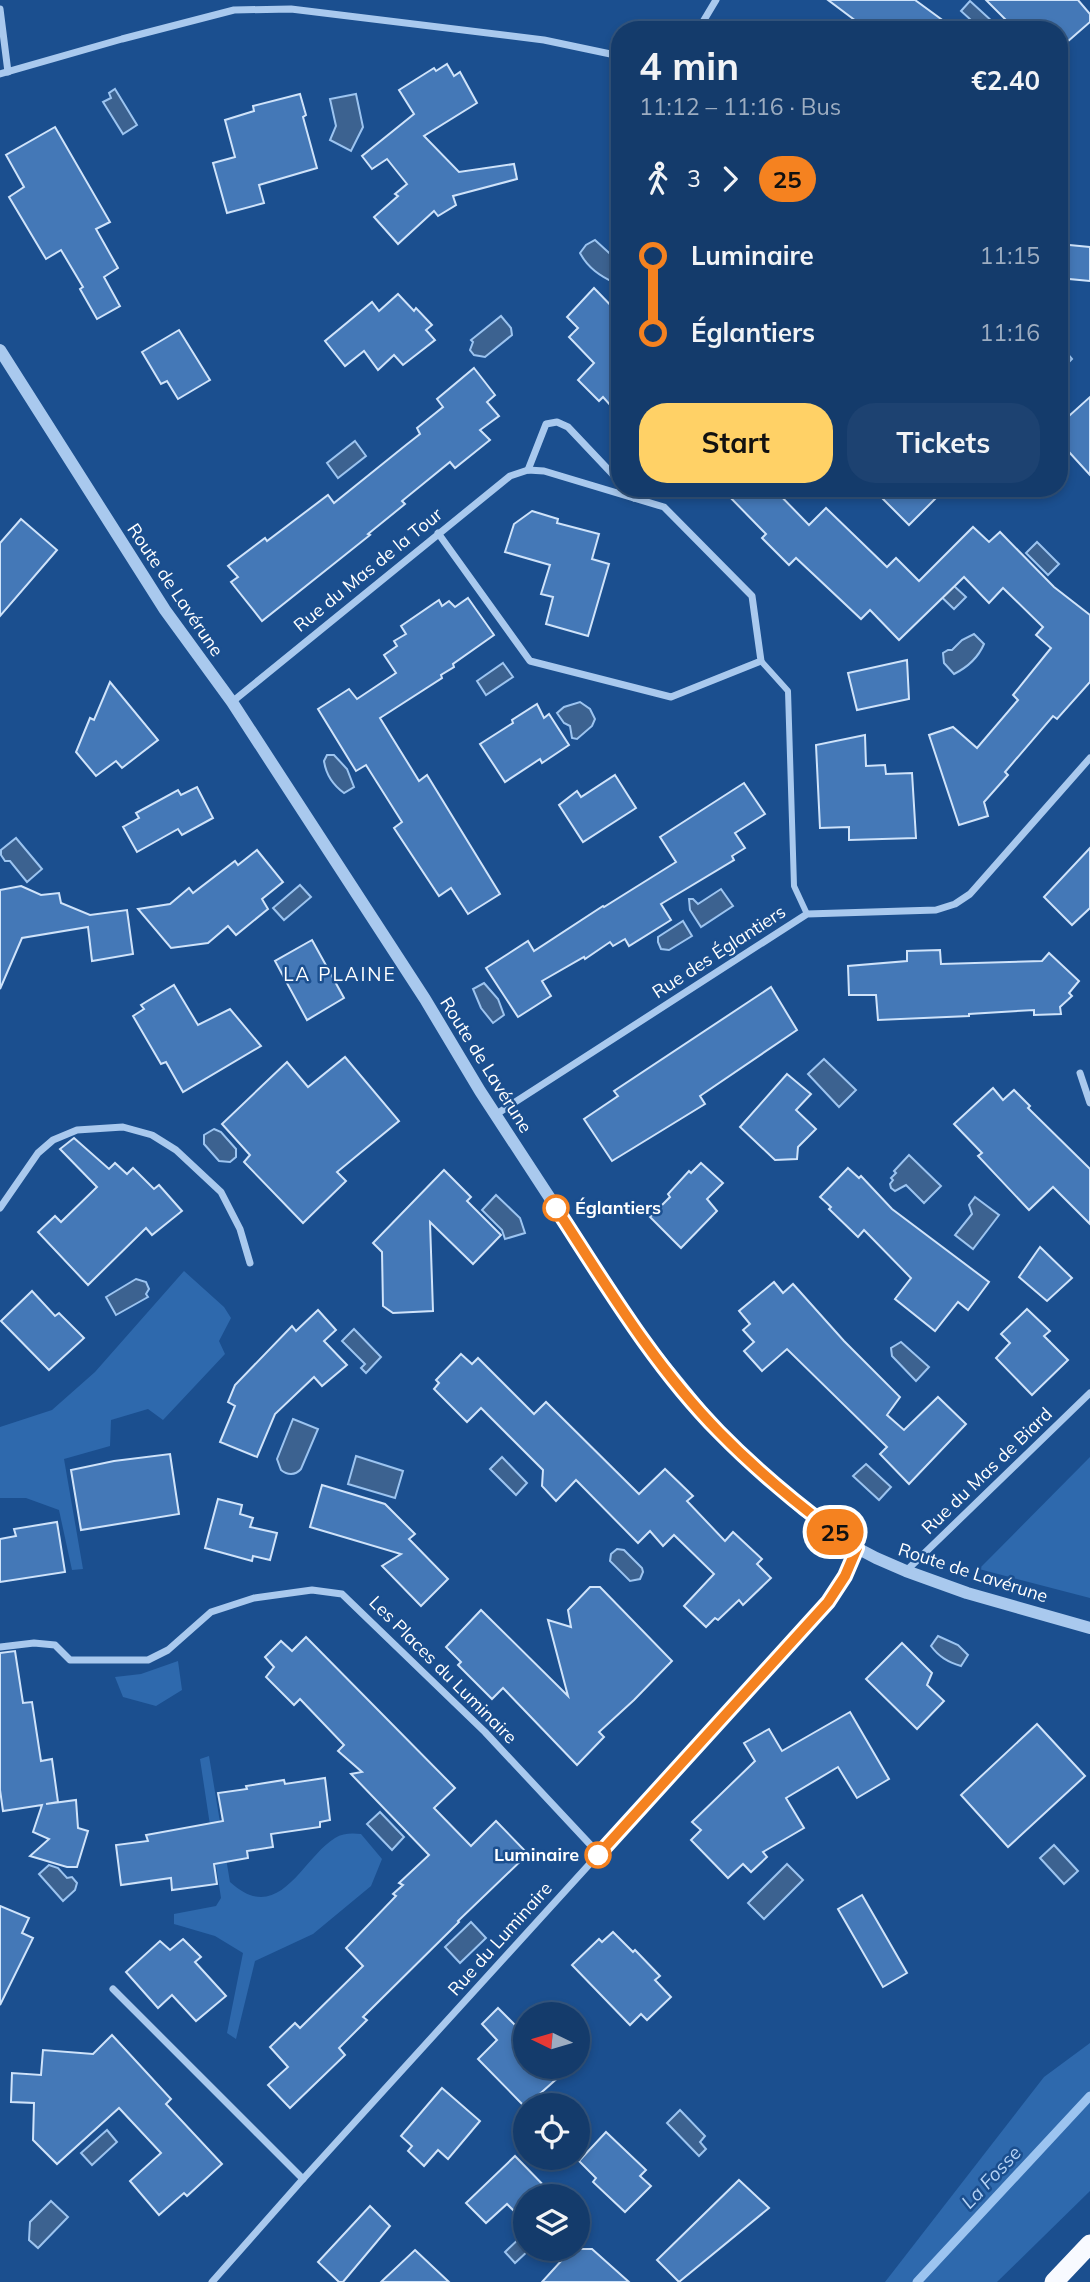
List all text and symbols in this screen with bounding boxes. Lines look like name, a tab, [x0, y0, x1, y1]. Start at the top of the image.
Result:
text: 4 min	[639, 42, 739, 90]
text: €2.40	[971, 64, 1040, 97]
text: 11:12 – 11:16 · Bus	[639, 92, 841, 121]
icon: walk	[639, 160, 677, 198]
icon: forward	[711, 160, 749, 198]
text: 3	[687, 164, 701, 193]
text: 25	[773, 164, 802, 194]
text: Luminaire	[691, 239, 814, 272]
text: 11:15	[980, 241, 1040, 270]
text: Églantiers	[691, 316, 815, 349]
text: 11:16	[980, 318, 1040, 347]
button: Start	[639, 403, 833, 483]
button: Tickets	[847, 403, 1040, 483]
street label: Rue du Mas de la Tour	[289, 502, 447, 637]
street label: Route de Lavérune	[122, 519, 229, 661]
street label: Rue des Églantiers	[648, 900, 790, 1003]
district label: LA PLAINE	[283, 962, 397, 986]
street label: Route de Lavérune	[435, 993, 537, 1137]
marker: Églantiers	[543, 1195, 569, 1221]
place label: Églantiers	[575, 1196, 661, 1219]
street label: Rue du Mas de Biard	[916, 1402, 1057, 1539]
line badge: 25	[804, 1509, 866, 1555]
text: 25	[821, 1517, 849, 1547]
street label: Route de Lavérune	[895, 1537, 1051, 1608]
street label: Les Places du Luminaire	[365, 1591, 522, 1748]
marker: Luminaire	[585, 1842, 611, 1868]
place label: Luminaire	[494, 1843, 579, 1866]
street label: Rue du Luminaire	[443, 1877, 557, 2000]
north arrow	[513, 2002, 590, 2079]
map controls	[513, 2002, 590, 2261]
button: locate	[513, 2093, 590, 2170]
water label: La Fosse	[956, 2141, 1026, 2213]
button: layers	[513, 2184, 590, 2261]

